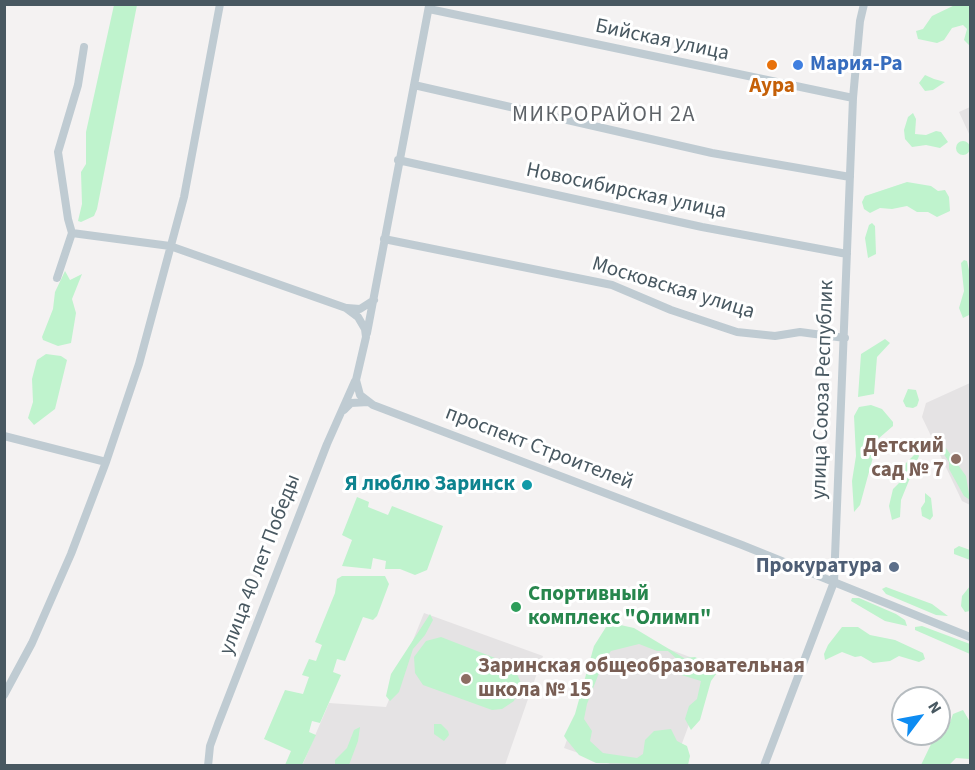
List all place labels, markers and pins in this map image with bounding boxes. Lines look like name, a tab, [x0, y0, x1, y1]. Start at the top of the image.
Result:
place label: Мария-Ра	[810, 52, 903, 78]
marker: Аура	[765, 58, 779, 72]
marker: Мария-Ра	[791, 58, 805, 72]
place label: Аура	[749, 74, 795, 100]
place label: Детский сад № 7	[863, 434, 944, 484]
marker: Детский сад № 7	[949, 452, 963, 466]
place label: Я люблю Заринск	[345, 472, 515, 498]
marker: Я люблю Заринск	[520, 478, 534, 492]
place label: Прокуратура	[756, 554, 882, 580]
marker: Прокуратура	[887, 560, 901, 574]
place label: Спортивный комплекс "Олимп"	[528, 582, 711, 632]
marker: Спортивный комплекс "Олимп"	[509, 600, 523, 614]
place label: Заринская общеобразовательная школа № 15	[478, 654, 805, 704]
marker: Заринская общеобразовательная школа № 15	[459, 672, 473, 686]

